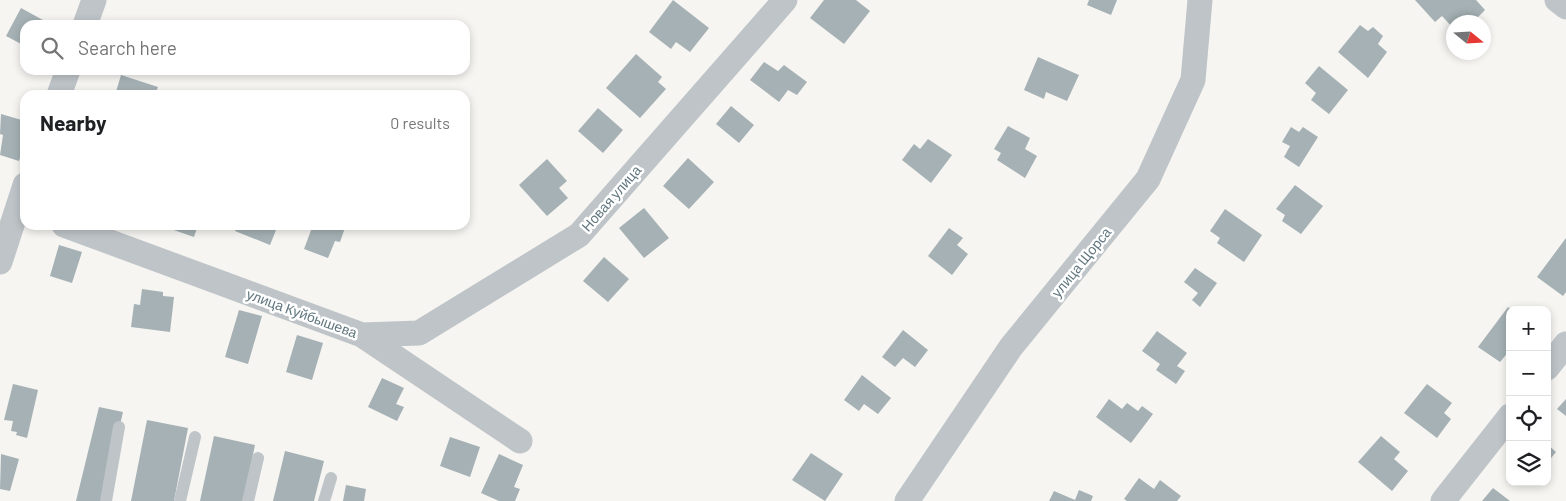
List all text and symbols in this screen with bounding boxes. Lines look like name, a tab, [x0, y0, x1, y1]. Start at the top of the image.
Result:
north arrow	[1446, 15, 1491, 60]
search box	[20, 20, 470, 75]
icon: search	[38, 34, 66, 62]
text: Search here	[78, 36, 177, 59]
text: Nearby	[40, 110, 106, 135]
text: 0 results	[390, 113, 450, 132]
street label: Новая улица	[578, 161, 644, 234]
street label: улица Щорса	[1048, 224, 1114, 300]
street label: улица Куйбышева	[244, 285, 360, 341]
map controls	[1506, 306, 1551, 486]
button: +	[1506, 306, 1551, 351]
button: −	[1506, 351, 1551, 396]
button: locate	[1506, 396, 1551, 441]
button: layers	[1506, 441, 1551, 486]

